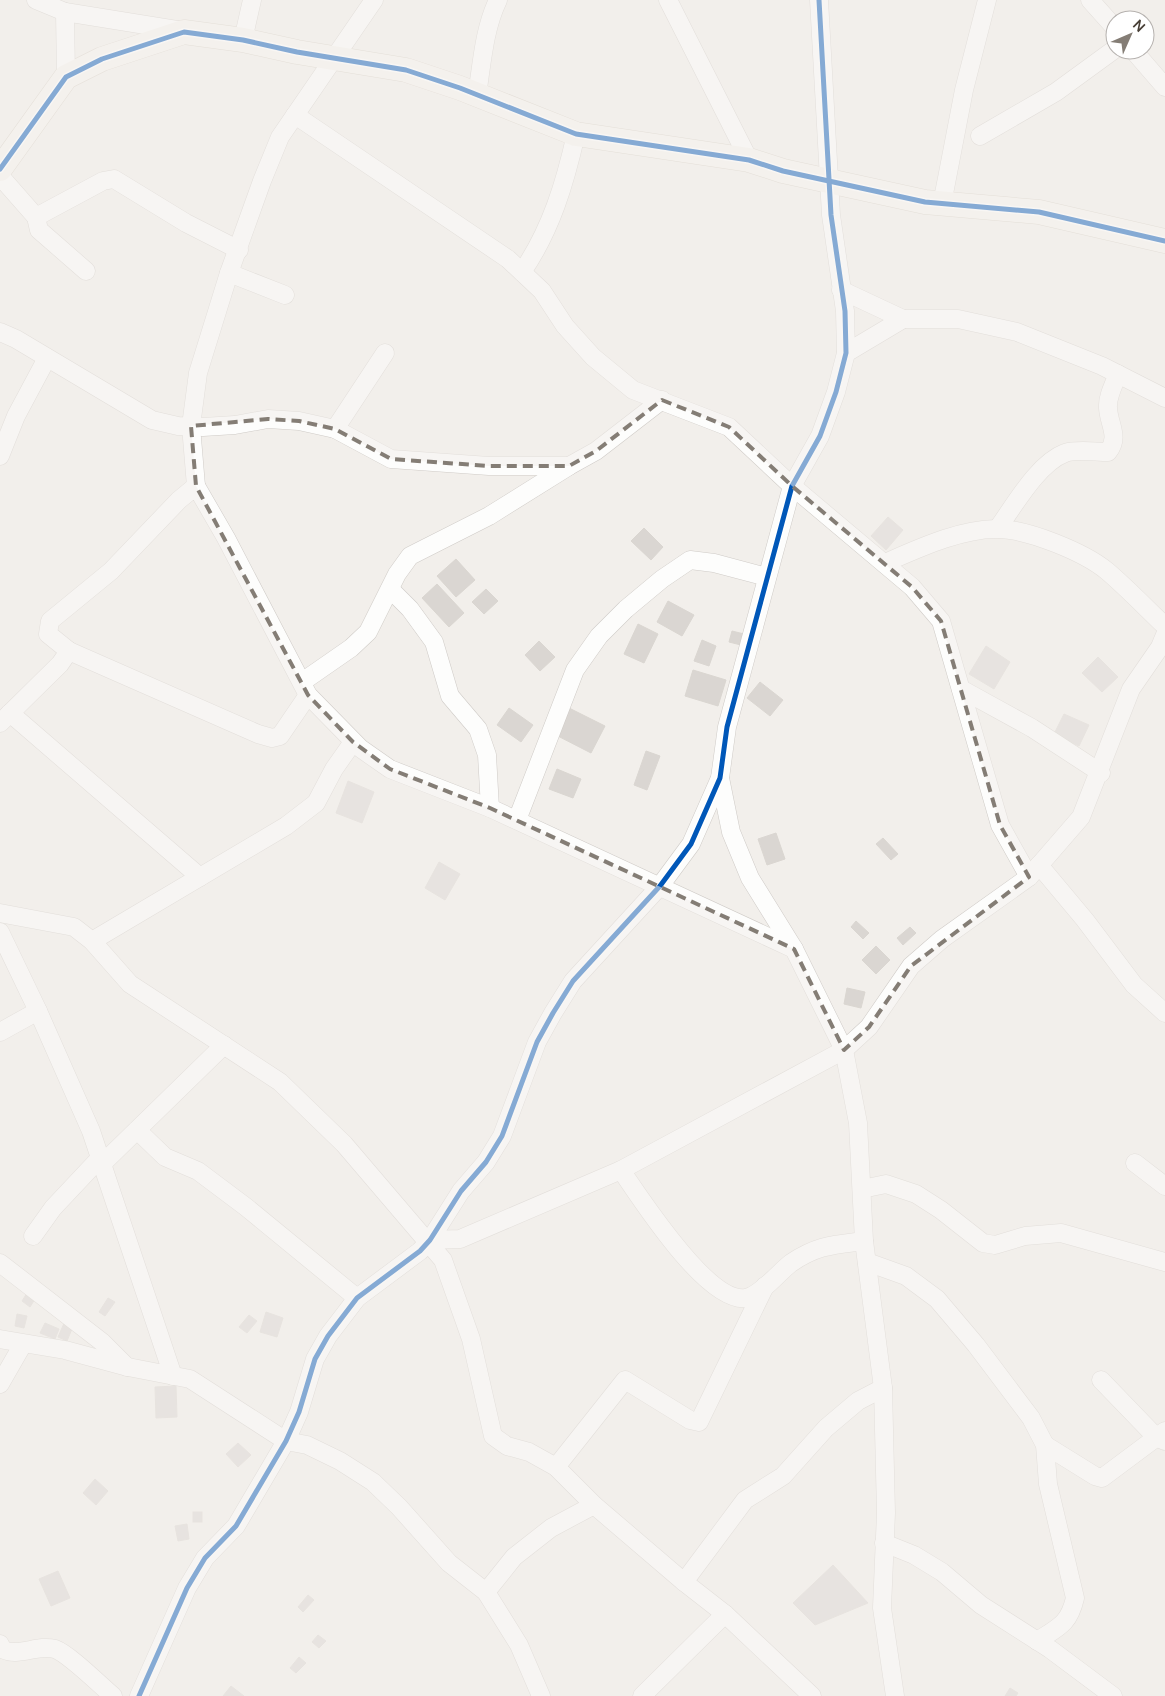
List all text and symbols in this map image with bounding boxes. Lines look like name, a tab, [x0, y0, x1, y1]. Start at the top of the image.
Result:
north arrow	[1105, 10, 1155, 60]
text: N	[1129, 15, 1150, 36]

